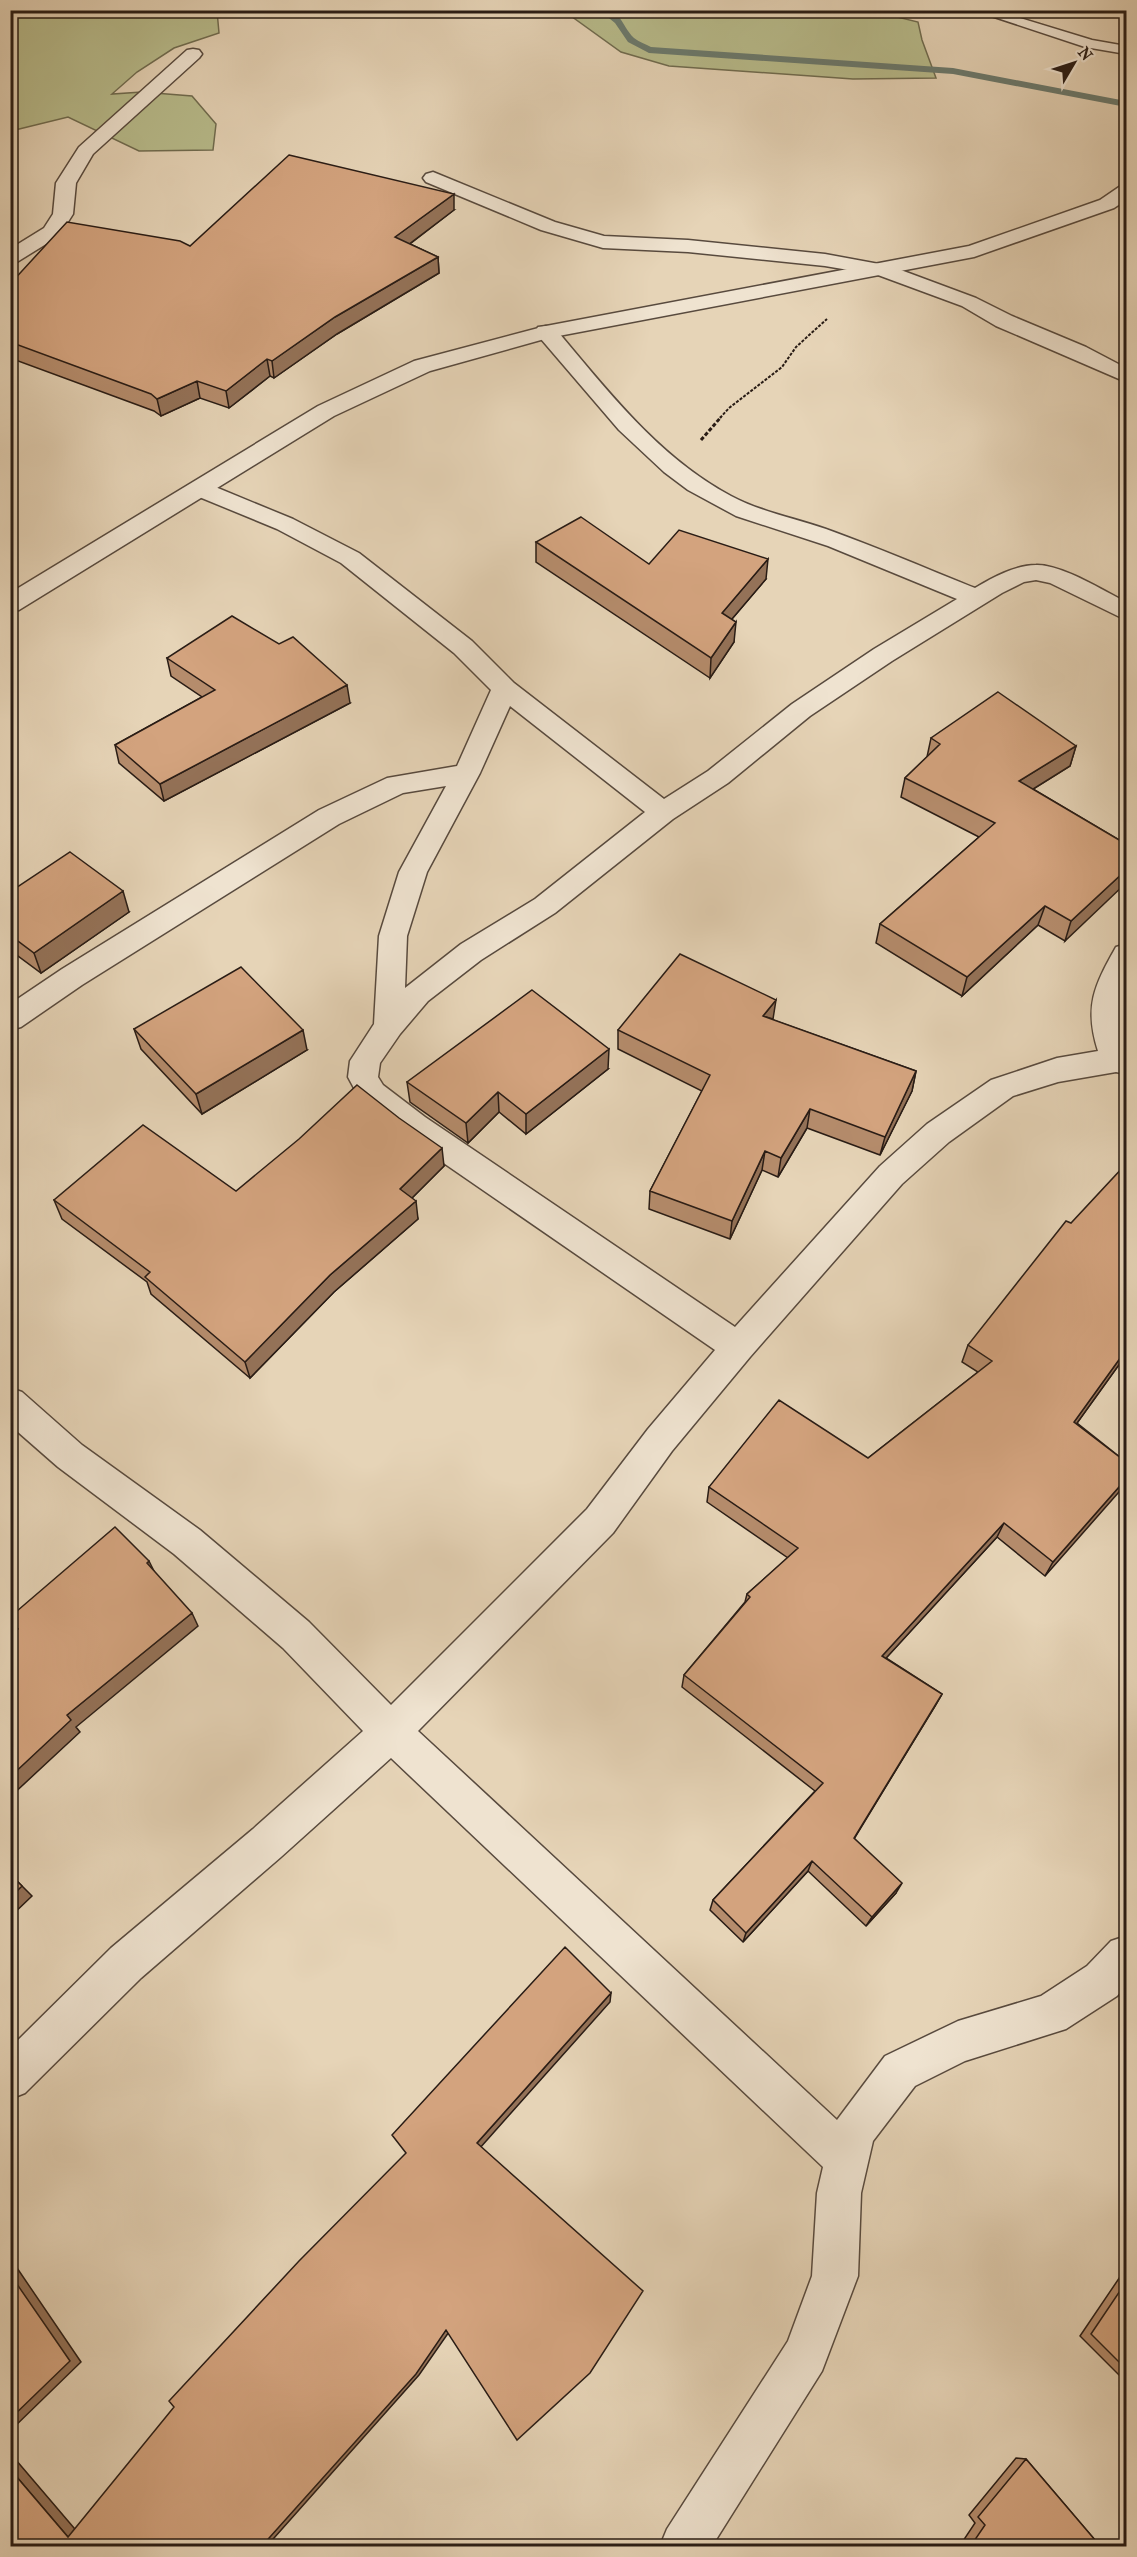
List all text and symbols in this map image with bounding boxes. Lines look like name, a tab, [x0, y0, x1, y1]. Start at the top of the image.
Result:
north arrow	[1044, 33, 1104, 93]
text: N	[1074, 43, 1097, 65]

